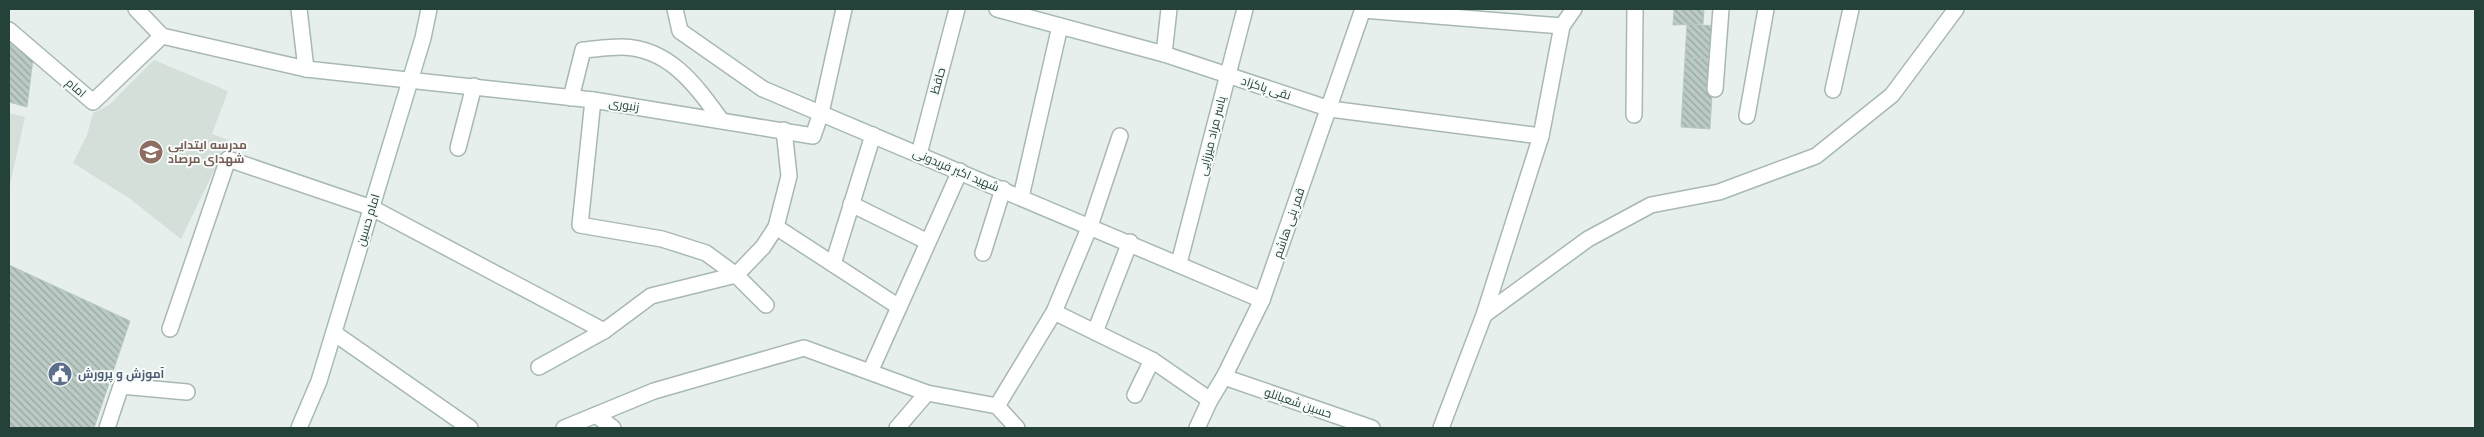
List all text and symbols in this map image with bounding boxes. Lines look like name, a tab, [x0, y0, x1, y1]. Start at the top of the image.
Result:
street label: حافظ	[928, 66, 948, 96]
street label: نقی پاکزاد	[1239, 73, 1293, 104]
street label: امام	[62, 76, 89, 101]
street label: یاسر مراد میرزایی	[1195, 94, 1229, 177]
street label: زنبوری	[608, 96, 640, 114]
place label: مدرسه ایتدایی شهدای مرصاد	[168, 138, 247, 167]
school or university icon: مدرسه ایتدایی شهدای مرصاد	[138, 139, 164, 165]
street label: شهید اکبر فریدونی	[911, 145, 1001, 195]
street label: قمر بنی هاشم	[1270, 186, 1308, 260]
street label: امام حسین	[353, 192, 384, 248]
public building icon: آموزش و پرورش	[47, 361, 73, 387]
place label: آموزش و پرورش	[78, 367, 165, 383]
street label: حسین شعبانلو	[1262, 385, 1334, 421]

